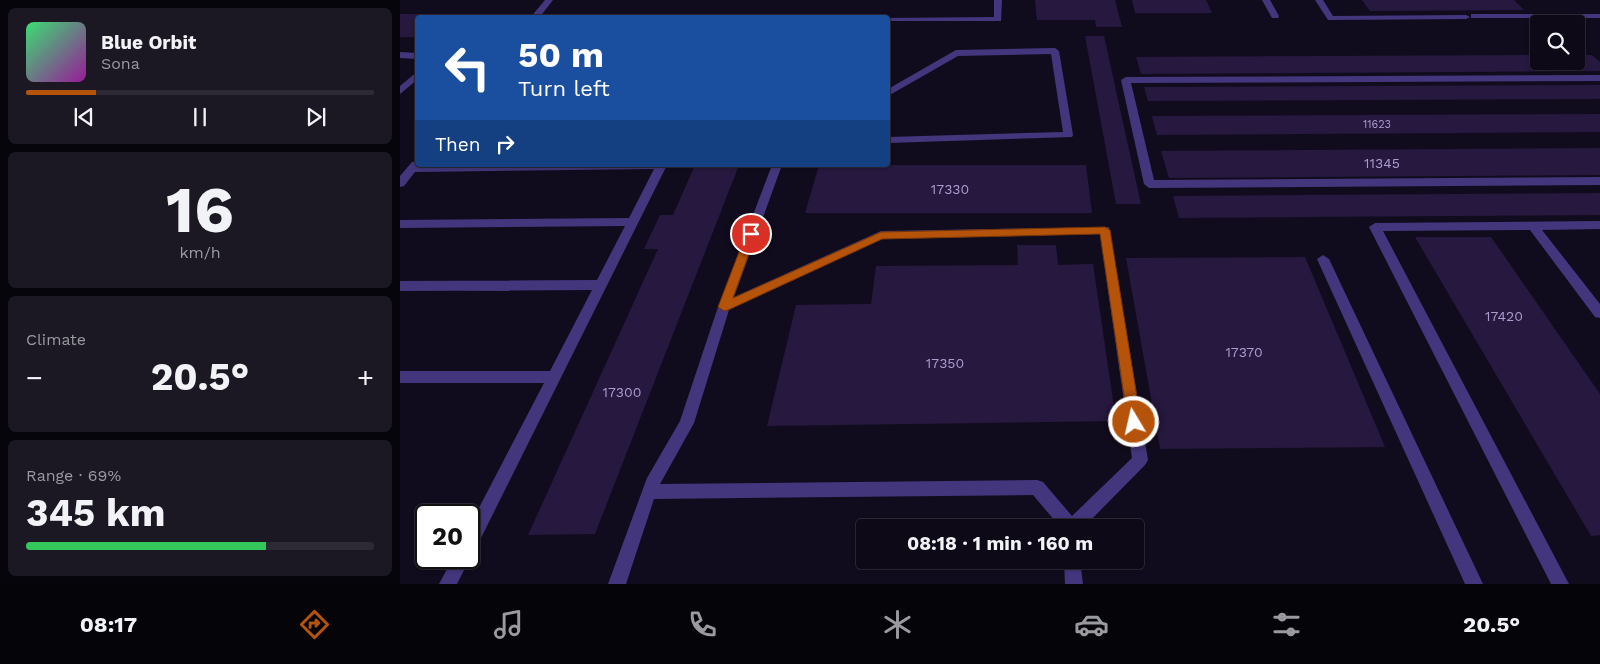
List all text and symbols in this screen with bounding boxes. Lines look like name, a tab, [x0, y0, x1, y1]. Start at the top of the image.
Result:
map controls	[1530, 15, 1585, 70]
button: search	[1530, 15, 1585, 70]
text: Blue Orbit	[101, 31, 196, 54]
text: 50 m	[518, 34, 604, 76]
icon: left	[435, 35, 500, 100]
text: Sona	[101, 54, 140, 73]
text: Turn left	[518, 76, 610, 101]
icon: previous	[70, 103, 98, 131]
icon: pause	[186, 103, 214, 131]
icon: next	[302, 103, 330, 131]
house number: 11623	[1363, 118, 1391, 131]
icon: right	[491, 130, 519, 158]
text: Then	[435, 133, 481, 156]
house number: 11345	[1364, 155, 1400, 171]
text: 16	[166, 172, 234, 248]
house number: 17330	[931, 181, 969, 197]
pin	[730, 213, 772, 255]
icon: arrive	[737, 220, 765, 248]
text: km/h	[179, 243, 221, 262]
house number: 17420	[1485, 308, 1523, 324]
text: Climate	[26, 330, 86, 349]
house number: 17370	[1225, 344, 1263, 360]
text: 20.5°	[151, 355, 249, 399]
house number: 17350	[926, 355, 964, 371]
text: −	[26, 361, 43, 394]
text: +	[357, 361, 374, 394]
house number: 17300	[603, 384, 641, 400]
position arrow	[1107, 395, 1159, 447]
text: Range · 69%	[26, 466, 121, 485]
text: 345 km	[26, 491, 166, 535]
speed limit sign: 20	[415, 504, 480, 569]
text: 08:18 · 1 min · 160 m	[907, 532, 1093, 555]
icon: directions	[297, 607, 332, 642]
icon: music	[491, 607, 526, 642]
icon: phone	[685, 607, 720, 642]
icon: climate	[880, 607, 915, 642]
icon: car	[1074, 607, 1109, 642]
icon: filters	[1269, 607, 1304, 642]
text: 08:17	[80, 612, 137, 637]
text: 20.5°	[1463, 612, 1520, 637]

